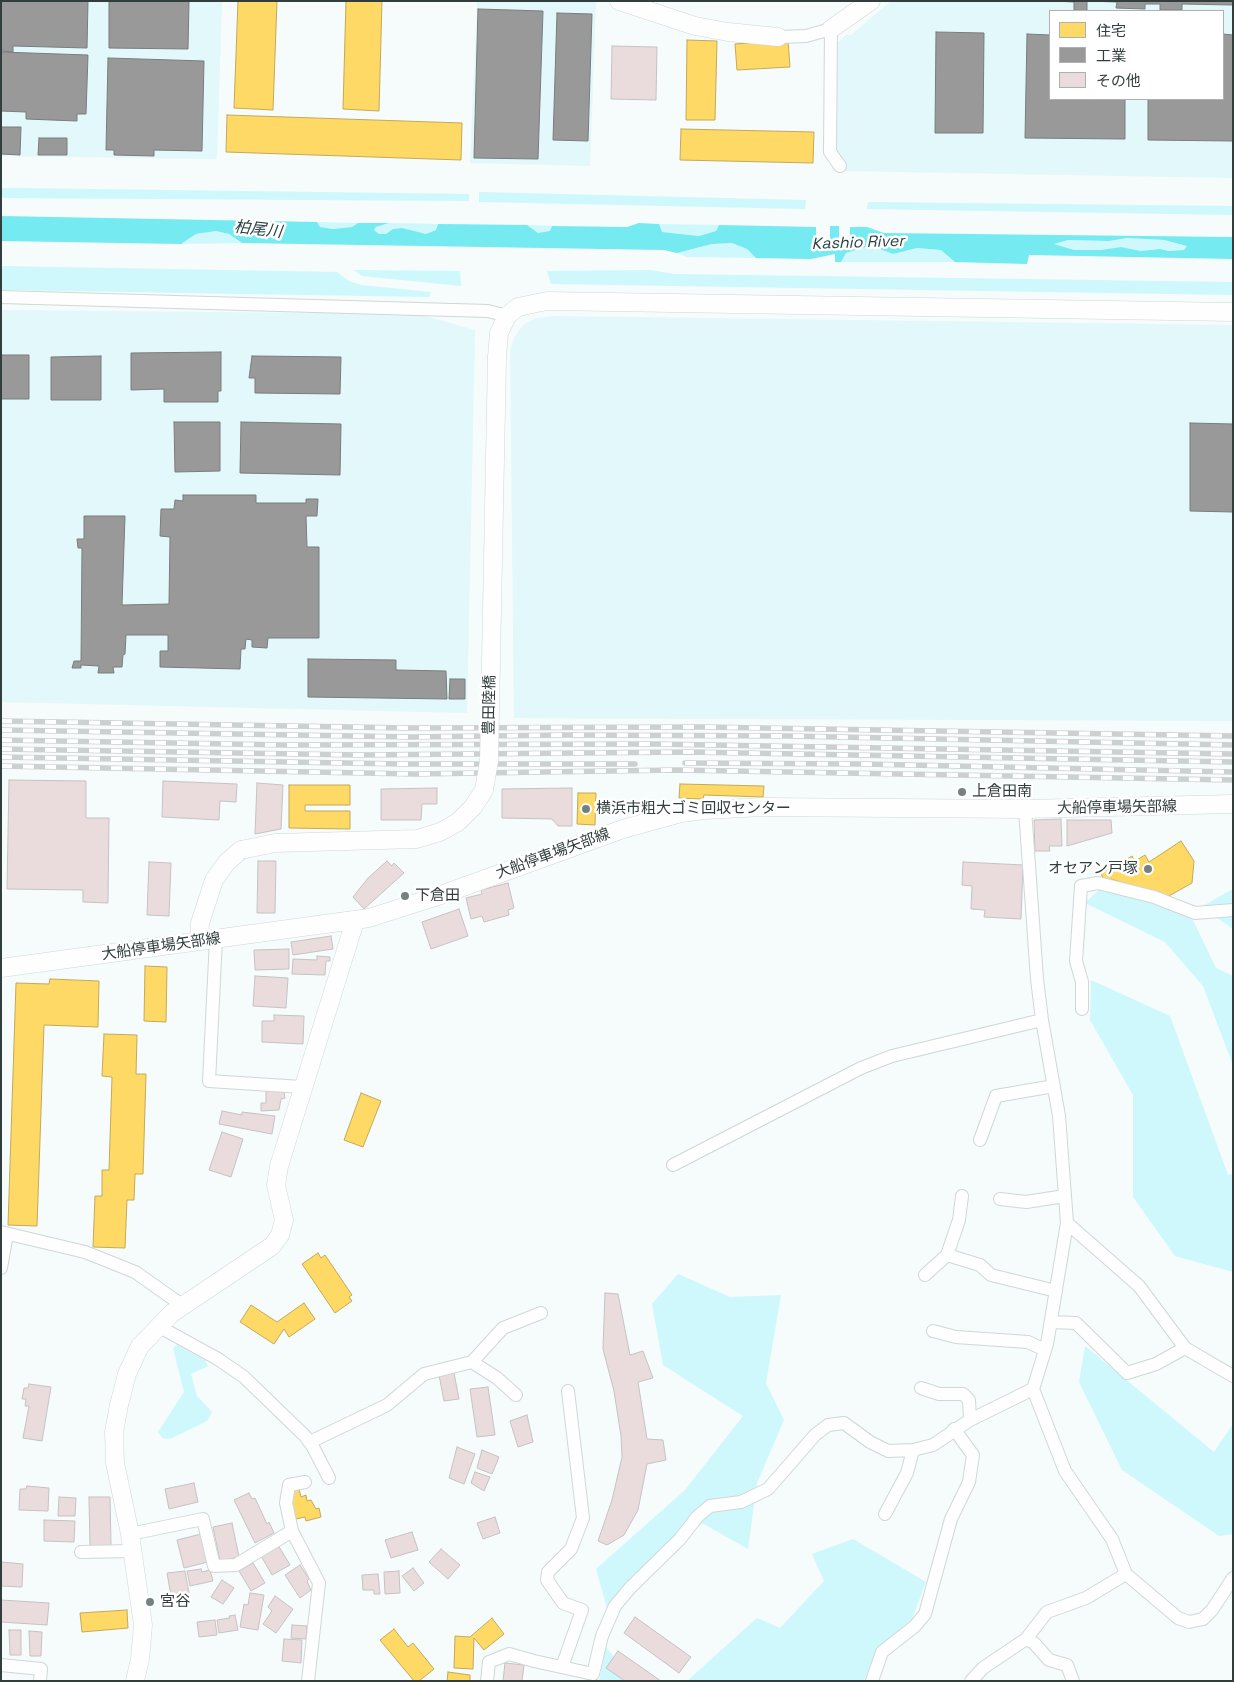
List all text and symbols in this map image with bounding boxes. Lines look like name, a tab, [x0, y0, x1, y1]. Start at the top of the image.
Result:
legend	[1049, 10, 1224, 100]
text: 住宅	[1096, 21, 1126, 40]
text: 工業	[1096, 46, 1126, 65]
text: その他	[1096, 71, 1141, 90]
water label: 柏尾川	[233, 218, 283, 242]
water label: Kashio River	[811, 232, 905, 254]
street label: 豊田陸橋	[480, 675, 500, 735]
place label: 上倉田南	[972, 783, 1032, 801]
marker: 上倉田南	[956, 786, 968, 798]
street label: 大船停車場矢部線	[1057, 798, 1177, 818]
place label: 横浜市粗大ゴミ回収センター	[596, 800, 791, 818]
marker: 横浜市粗大ゴミ回収センター	[580, 803, 592, 815]
street label: 大船停車場矢部線	[494, 825, 612, 883]
place label: オセアン戸塚	[1048, 860, 1138, 878]
marker: オセアン戸塚	[1142, 863, 1154, 875]
place label: 下倉田	[415, 887, 460, 905]
marker: 下倉田	[399, 890, 411, 902]
street label: 大船停車場矢部線	[100, 930, 222, 964]
place label: 宮谷	[160, 1593, 190, 1611]
marker: 宮谷	[144, 1596, 156, 1608]

